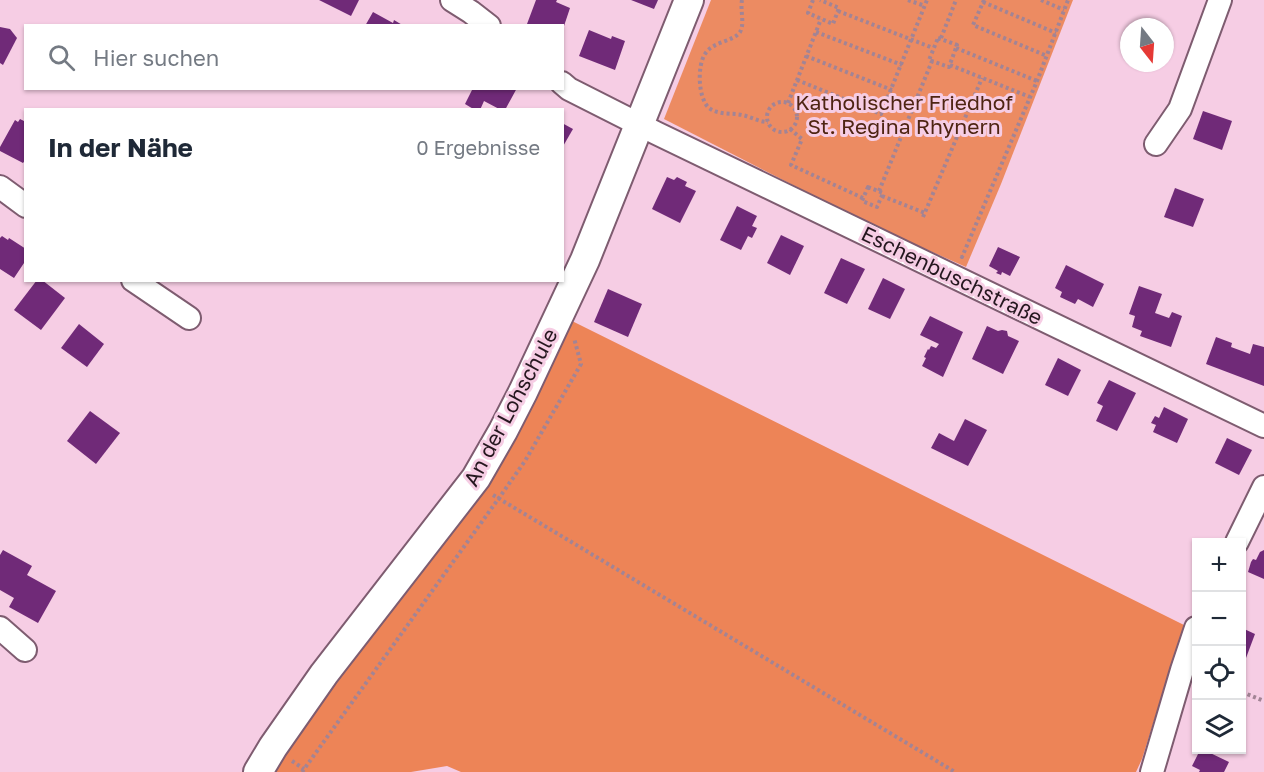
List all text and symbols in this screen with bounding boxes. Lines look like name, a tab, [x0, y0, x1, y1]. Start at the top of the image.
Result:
north arrow	[1120, 18, 1174, 72]
search box	[24, 24, 564, 90]
icon: search	[45, 41, 78, 74]
text: Hier suchen	[93, 44, 219, 71]
park label: Katholischer Friedhof St. Regina Rhynern	[795, 89, 1013, 139]
text: In der Nähe	[48, 132, 193, 163]
text: 0 Ergebnisse	[416, 135, 540, 159]
street label: Eschenbuschstraße	[857, 220, 1047, 330]
street label: An der Lohschule	[457, 324, 563, 490]
map controls	[1192, 538, 1246, 754]
button: +	[1192, 538, 1246, 592]
button: −	[1192, 592, 1246, 646]
button: locate	[1192, 646, 1246, 700]
button: layers	[1192, 700, 1246, 754]

